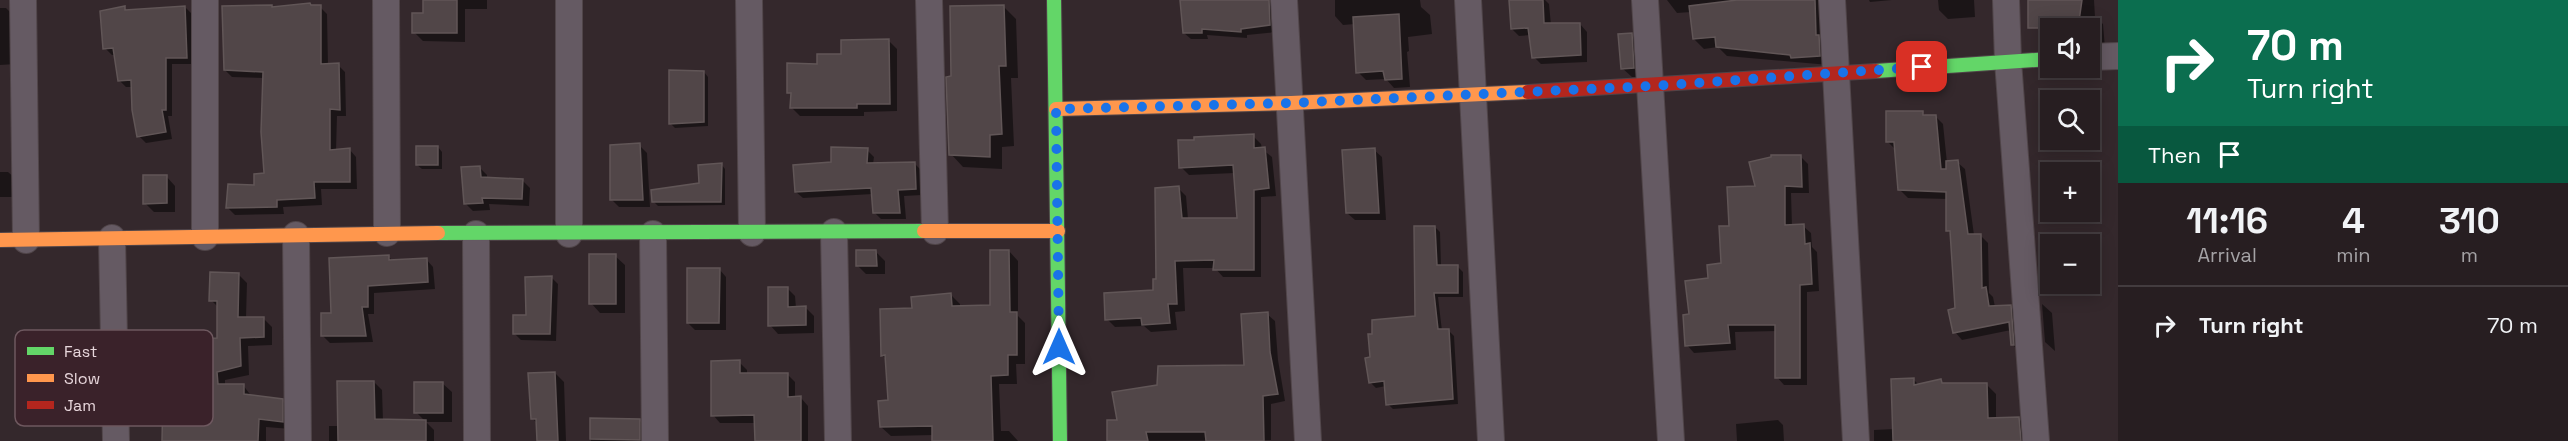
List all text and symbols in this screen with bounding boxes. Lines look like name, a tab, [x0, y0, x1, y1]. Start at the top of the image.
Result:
map controls	[2040, 18, 2100, 294]
button: sound	[2040, 18, 2100, 78]
text: 70 m	[2247, 19, 2344, 72]
icon: right	[2148, 24, 2226, 102]
pin	[1896, 41, 1947, 92]
icon: arrive	[1905, 50, 1938, 83]
text: Turn right	[2247, 71, 2374, 106]
button: search	[2040, 90, 2100, 150]
icon: arrive	[2213, 138, 2246, 171]
text: Then	[2148, 141, 2201, 169]
button: +	[2040, 162, 2100, 222]
text: 11:16	[2186, 198, 2268, 244]
text: 4	[2342, 198, 2365, 244]
text: 310	[2439, 198, 2500, 244]
button: −	[2040, 234, 2100, 294]
text: Arrival	[2197, 242, 2257, 268]
text: min	[2336, 242, 2371, 268]
text: m	[2461, 242, 2478, 268]
icon: right	[2148, 309, 2181, 342]
text: Turn right	[2199, 311, 2304, 339]
text: 70 m	[2487, 311, 2538, 339]
position arrow	[1027, 315, 1091, 379]
legend	[15, 330, 213, 426]
text: Fast	[64, 341, 97, 362]
text: Slow	[64, 368, 100, 389]
text: Jam	[64, 395, 96, 416]

